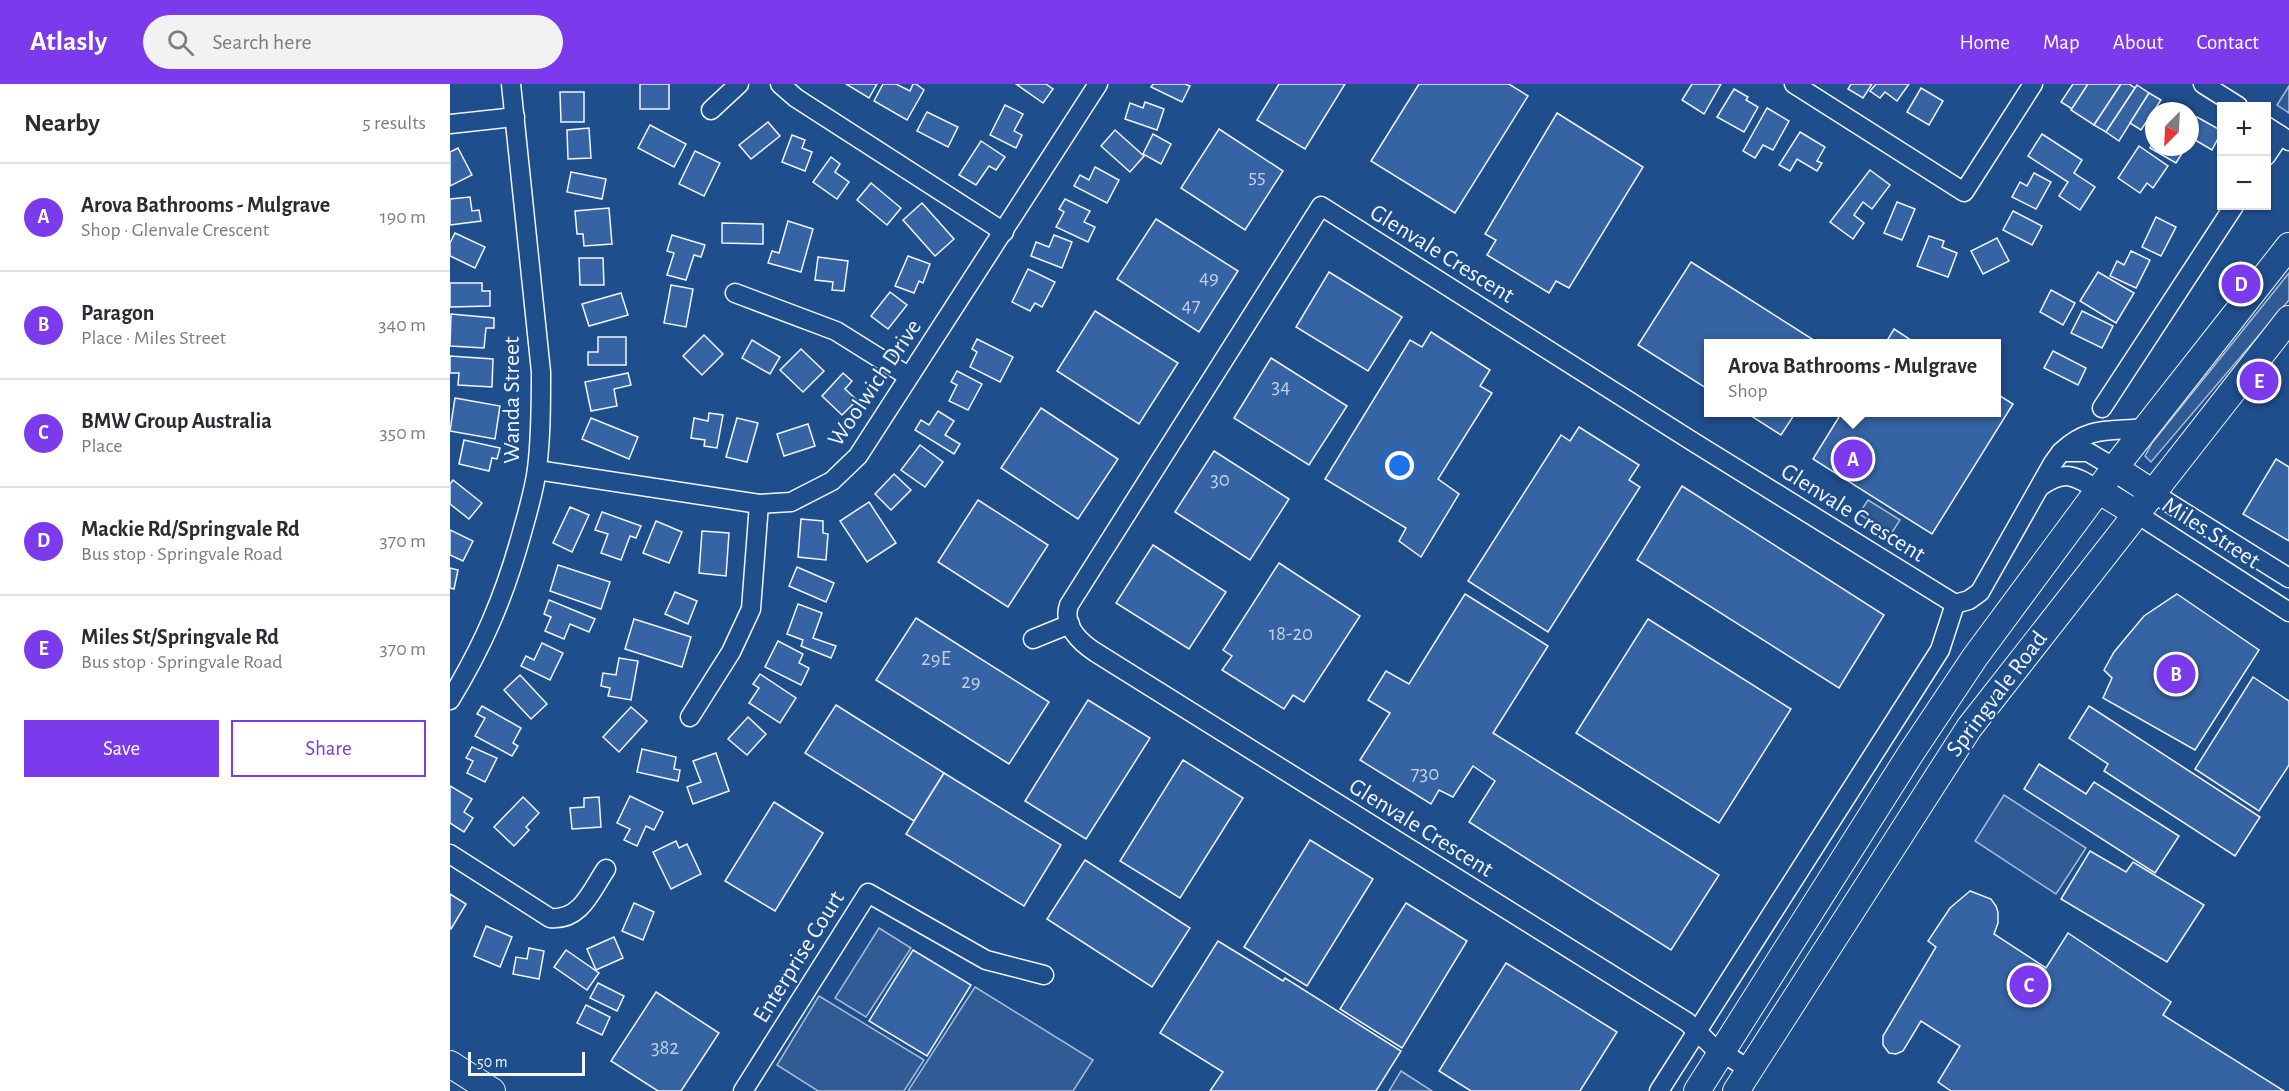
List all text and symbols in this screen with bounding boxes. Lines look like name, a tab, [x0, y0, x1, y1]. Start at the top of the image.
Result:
search box	[143, 15, 563, 69]
icon: search	[164, 26, 197, 59]
text: Atlasly	[30, 28, 107, 56]
text: Search here	[212, 31, 312, 53]
text: Home	[1959, 32, 2010, 53]
text: Map	[2043, 32, 2080, 53]
text: About	[2113, 32, 2163, 53]
text: Contact	[2196, 32, 2259, 53]
north arrow	[2145, 102, 2199, 156]
map controls	[2217, 102, 2271, 210]
button: +	[2217, 102, 2271, 156]
text: Nearby	[24, 110, 100, 136]
text: 5 results	[362, 113, 426, 133]
button: −	[2217, 156, 2271, 210]
house number: 55	[1248, 166, 1266, 187]
text: Arova Bathrooms - Mulgrave	[81, 194, 330, 216]
street label: Glenvale Crescent	[1366, 200, 1519, 308]
text: A	[38, 207, 50, 227]
text: 190 m	[380, 207, 426, 227]
text: Shop · Glenvale Crescent	[81, 220, 269, 240]
pin: D	[2222, 262, 2260, 306]
house number: 49	[1199, 267, 1219, 288]
house number: 47	[1182, 295, 1201, 316]
text: Paragon	[81, 302, 154, 324]
text: B	[38, 315, 49, 335]
text: 340 m	[378, 315, 426, 335]
street label: Woolwich Drive	[824, 315, 926, 451]
text: Place · Miles Street	[81, 328, 226, 348]
street label: Wanda Street	[500, 336, 524, 464]
popup	[1704, 339, 2001, 417]
text: Arova Bathrooms - Mulgrave	[1728, 355, 1977, 377]
pin: E	[2240, 358, 2278, 404]
house number: 34	[1272, 376, 1290, 397]
text: Shop	[1728, 381, 1768, 401]
text: BMW Group Australia	[81, 410, 272, 432]
text: C	[38, 423, 49, 443]
text: 350 m	[380, 423, 426, 443]
text: Place	[81, 436, 122, 456]
pin: A	[1834, 436, 1872, 482]
your location	[1385, 451, 1414, 480]
street label: Glenvale Crescent	[1777, 459, 1930, 567]
house number: 30	[1210, 469, 1230, 490]
street label: Miles Street	[2158, 493, 2264, 573]
text: Mackie Rd/Springvale Rd	[81, 518, 300, 540]
text: D	[37, 531, 50, 551]
text: 370 m	[380, 531, 426, 551]
text: Bus stop · Springvale Road	[81, 544, 283, 564]
house number: 18-20	[1269, 623, 1313, 644]
text: Miles St/Springvale Rd	[81, 626, 279, 648]
street label: Springvale Road	[1942, 627, 2052, 761]
text: E	[38, 639, 49, 659]
text: 370 m	[380, 639, 426, 659]
house number: 29E	[921, 648, 951, 669]
text: Bus stop · Springvale Road	[81, 652, 283, 672]
pin: B	[2156, 652, 2196, 696]
house number: 29	[961, 671, 981, 692]
button: Save	[24, 720, 219, 777]
button: Share	[231, 720, 426, 777]
house number: 730	[1411, 763, 1439, 784]
street label: Glenvale Crescent	[1345, 774, 1498, 882]
street label: Enterprise Court	[749, 887, 849, 1027]
pin: C	[2010, 962, 2048, 1008]
house number: 382	[651, 1037, 679, 1058]
scale bar	[468, 1049, 585, 1076]
text: 50 m	[477, 1054, 508, 1070]

